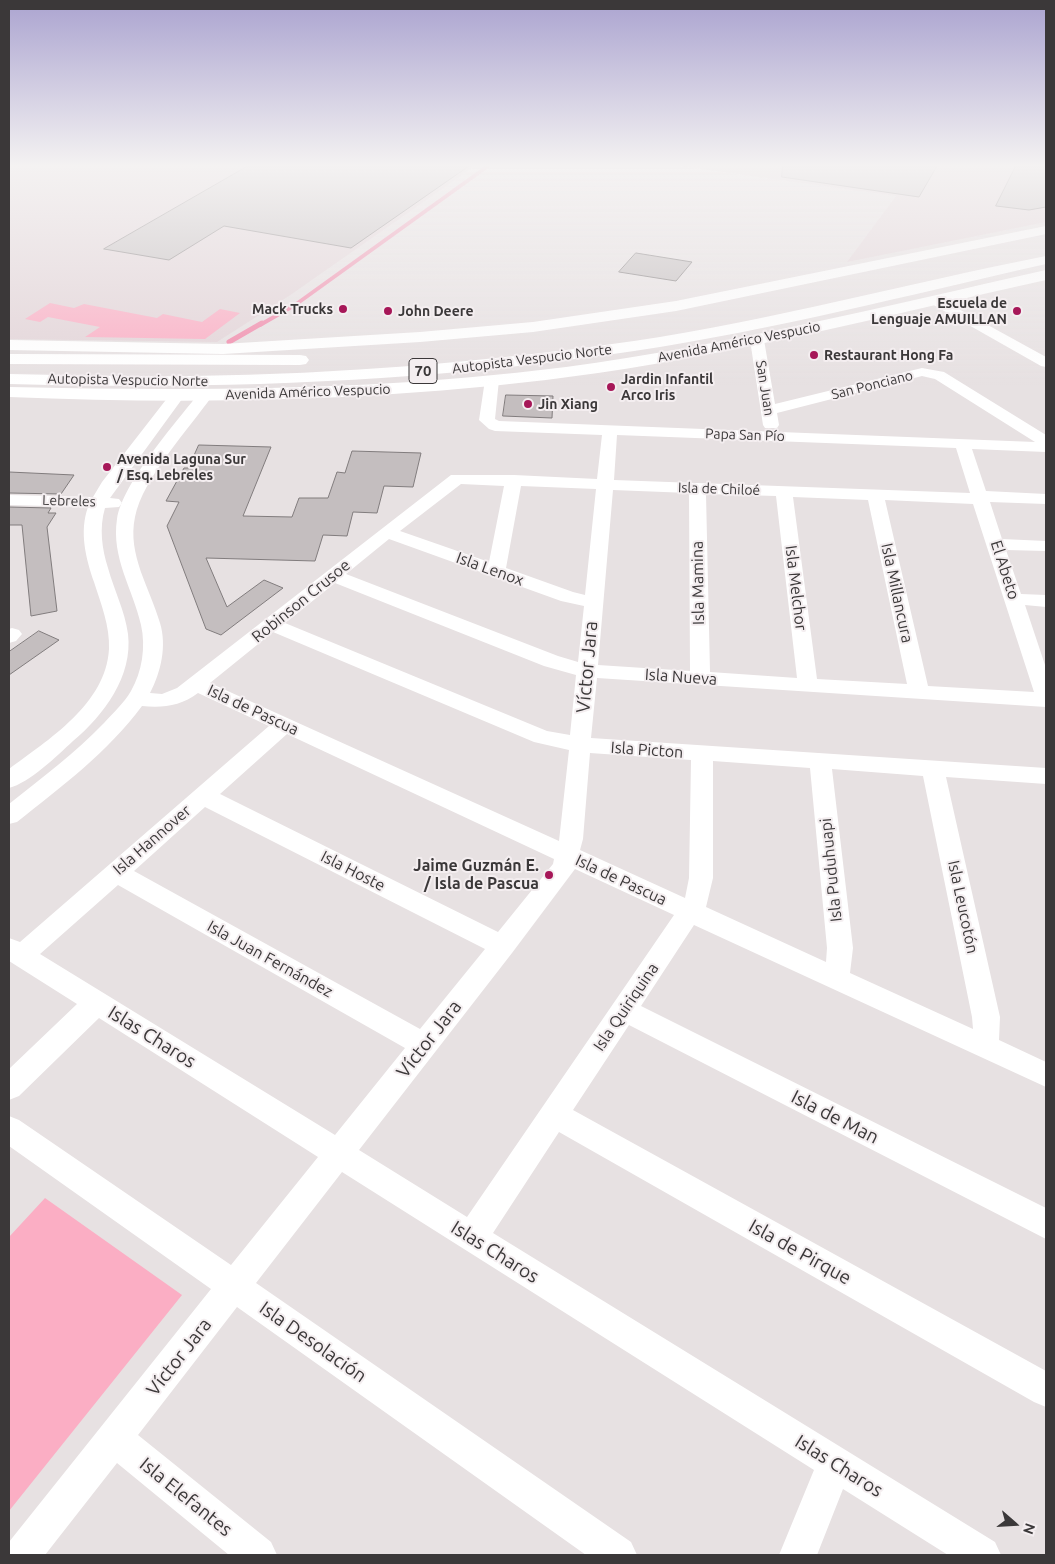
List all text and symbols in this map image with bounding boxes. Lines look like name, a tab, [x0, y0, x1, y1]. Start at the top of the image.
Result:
place label: Escuela de Lenguaje AMUILLAN	[871, 295, 1007, 328]
place label: Mack Trucks	[252, 301, 333, 317]
marker: Mack Trucks	[337, 303, 349, 315]
place label: John Deere	[398, 303, 473, 319]
marker: John Deere	[382, 305, 394, 317]
marker: Escuela de Lenguaje AMUILLAN	[1011, 305, 1023, 317]
street label: Avenida Américo Vespucio	[656, 318, 822, 366]
street label: Autopista Vespucio Norte	[451, 341, 613, 377]
place label: Restaurant Hong Fa	[824, 347, 953, 363]
marker: Restaurant Hong Fa	[808, 349, 820, 361]
road number: 70	[409, 358, 437, 384]
street label: San Juan	[752, 359, 778, 417]
street label: San Ponciano	[829, 367, 915, 403]
street label: Autopista Vespucio Norte	[48, 370, 208, 390]
place label: Jardin Infantil Arco Iris	[621, 371, 713, 404]
street label: Avenida Américo Vespucio	[225, 381, 391, 403]
marker: Jardin Infantil Arco Iris	[605, 381, 617, 393]
place label: Jin Xiang	[538, 396, 598, 412]
marker: Jin Xiang	[522, 398, 534, 410]
street label: Papa San Pío	[705, 425, 785, 445]
place label: Avenida Laguna Sur / Esq. Lebreles	[117, 451, 246, 484]
marker: Avenida Laguna Sur / Esq. Lebreles	[101, 461, 113, 473]
street label: Isla de Chiloé	[678, 479, 760, 499]
street label: Lebreles	[42, 492, 96, 510]
street label: El Abeto	[986, 538, 1024, 602]
street label: Isla Mamina	[688, 541, 708, 625]
street label: Isla Millancura	[877, 541, 917, 645]
street label: Isla Melchor	[781, 544, 811, 632]
street label: Isla Lenox	[454, 548, 526, 590]
street label: Robinson Crusoe	[248, 555, 354, 647]
street label: Víctor Jara	[572, 620, 602, 714]
street label: Isla Nueva	[644, 665, 718, 689]
street label: Isla de Pascua	[204, 681, 302, 739]
street label: Isla Picton	[610, 738, 684, 762]
street label: Isla Hannover	[109, 801, 195, 879]
street label: Isla Puduhuapi	[816, 817, 846, 923]
street label: Isla Hoste	[318, 847, 388, 895]
street label: Isla de Pascua	[572, 851, 670, 909]
place label: Jaime Guzmán E. / Isla de Pascua	[413, 856, 539, 894]
street label: Isla Leucotón	[944, 859, 982, 955]
marker: Jaime Guzmán E. / Isla de Pascua	[543, 869, 555, 881]
street label: Isla Juan Fernández	[204, 917, 336, 1001]
street label: Isla Quiriquina	[589, 959, 663, 1055]
street label: Víctor Jara	[392, 996, 466, 1082]
street label: Islas Charos	[104, 1001, 200, 1073]
street label: Isla de Man	[787, 1085, 883, 1149]
street label: Isla de Pirque	[745, 1214, 855, 1290]
street label: Islas Charos	[447, 1216, 543, 1288]
street label: Isla Desolación	[255, 1297, 371, 1387]
street label: Víctor Jara	[142, 1314, 216, 1400]
street label: Islas Charos	[791, 1430, 887, 1502]
street label: Isla Elefantes	[135, 1453, 237, 1541]
north arrow	[990, 1499, 1040, 1549]
text: N	[1020, 1521, 1038, 1536]

